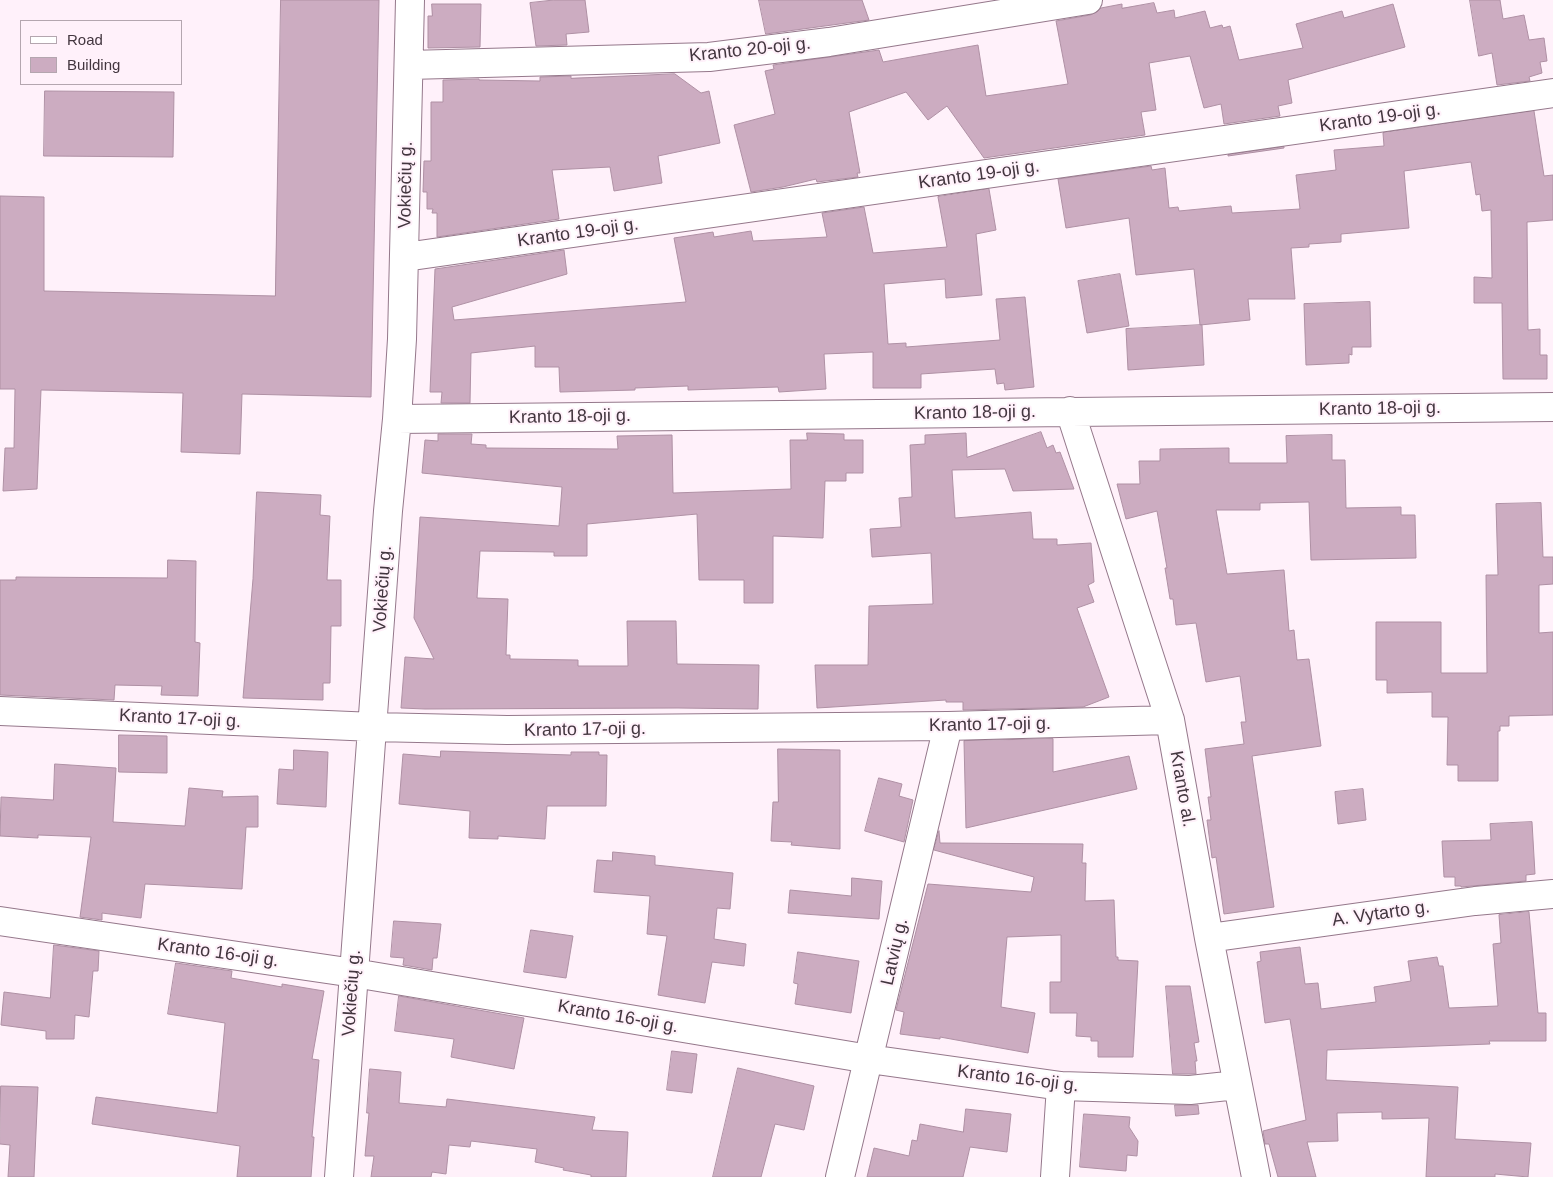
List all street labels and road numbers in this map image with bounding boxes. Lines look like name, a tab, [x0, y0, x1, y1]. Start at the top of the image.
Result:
street label: Kranto 20-oji g.	[688, 33, 812, 67]
street label: Kranto 19-oji g.	[1318, 99, 1442, 137]
street label: Vokiečių g.	[394, 141, 418, 229]
street label: Kranto 19-oji g.	[917, 156, 1041, 194]
street label: Kranto 19-oji g.	[516, 214, 640, 252]
street label: Kranto 18-oji g.	[1319, 397, 1441, 421]
street label: Kranto 18-oji g.	[914, 401, 1036, 425]
street label: Kranto 18-oji g.	[509, 405, 631, 429]
street label: Vokiečių g.	[369, 545, 397, 633]
street label: Kranto 17-oji g.	[118, 705, 242, 733]
street label: Kranto 17-oji g.	[929, 713, 1051, 737]
street label: Kranto 17-oji g.	[524, 718, 646, 742]
street label: Kranto al.	[1165, 749, 1199, 829]
street label: A. Vytarto g.	[1331, 896, 1431, 932]
street label: Latvių g.	[877, 916, 913, 988]
street label: Kranto 16-oji g.	[156, 934, 280, 972]
street label: Vokiečių g.	[338, 949, 366, 1037]
street label: Kranto 16-oji g.	[556, 996, 680, 1038]
street label: Kranto 16-oji g.	[956, 1061, 1080, 1097]

